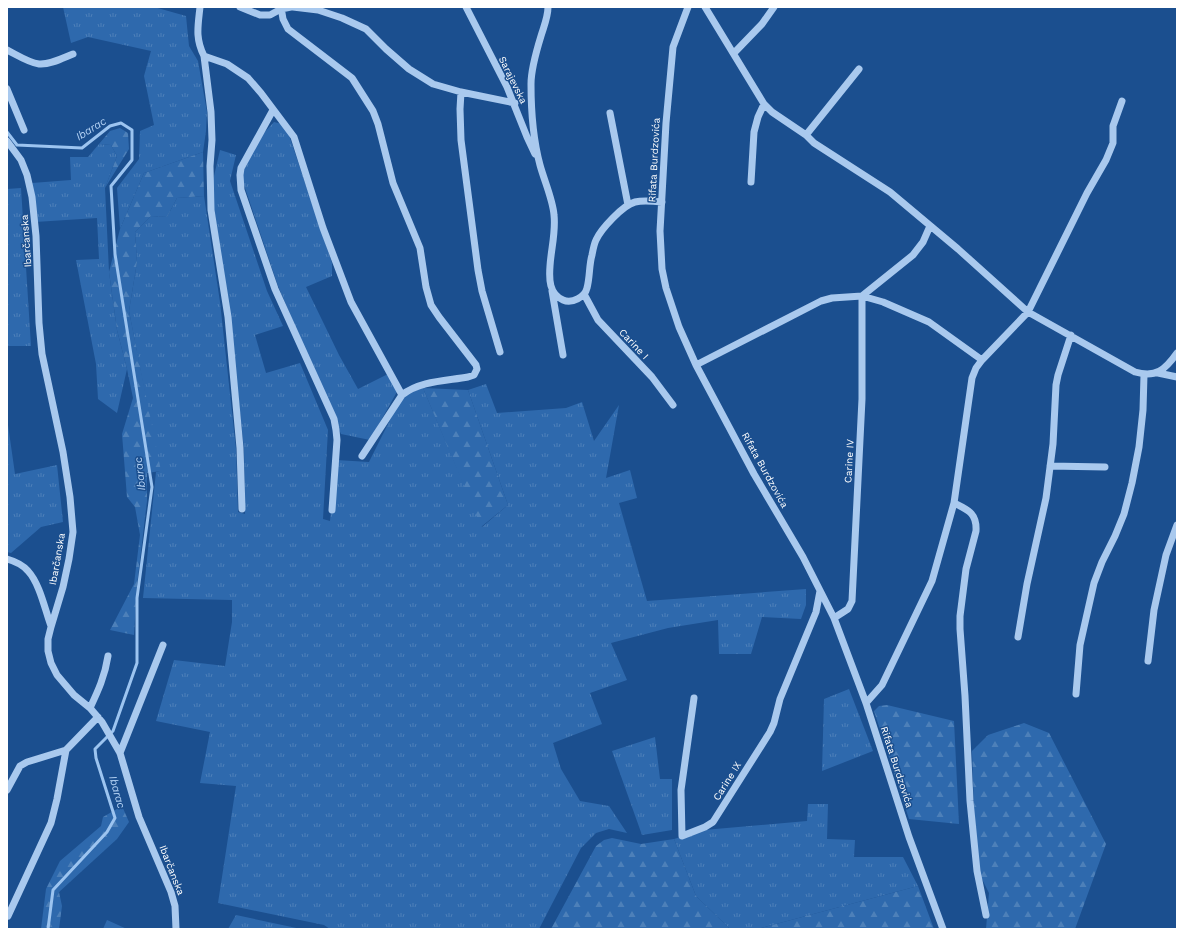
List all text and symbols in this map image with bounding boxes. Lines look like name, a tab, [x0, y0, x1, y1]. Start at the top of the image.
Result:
street label: Sarajevska	[497, 54, 529, 106]
water label: Ibarac	[73, 115, 109, 143]
street label: Rifata Burdzovića	[646, 117, 662, 203]
street label: Ibarčanska	[19, 214, 33, 268]
street label: Carine I	[617, 327, 651, 361]
street label: Rifata Burdzovića	[740, 430, 790, 510]
street label: Carine IV	[842, 438, 856, 483]
water label: Ibarac	[132, 457, 148, 491]
street label: Ibarčanska	[47, 532, 67, 586]
street label: Rifata Burdzovića	[879, 725, 915, 809]
street label: Carine IX	[711, 760, 743, 802]
water label: Ibarac	[106, 774, 128, 810]
street label: Ibarčanska	[157, 843, 187, 897]

